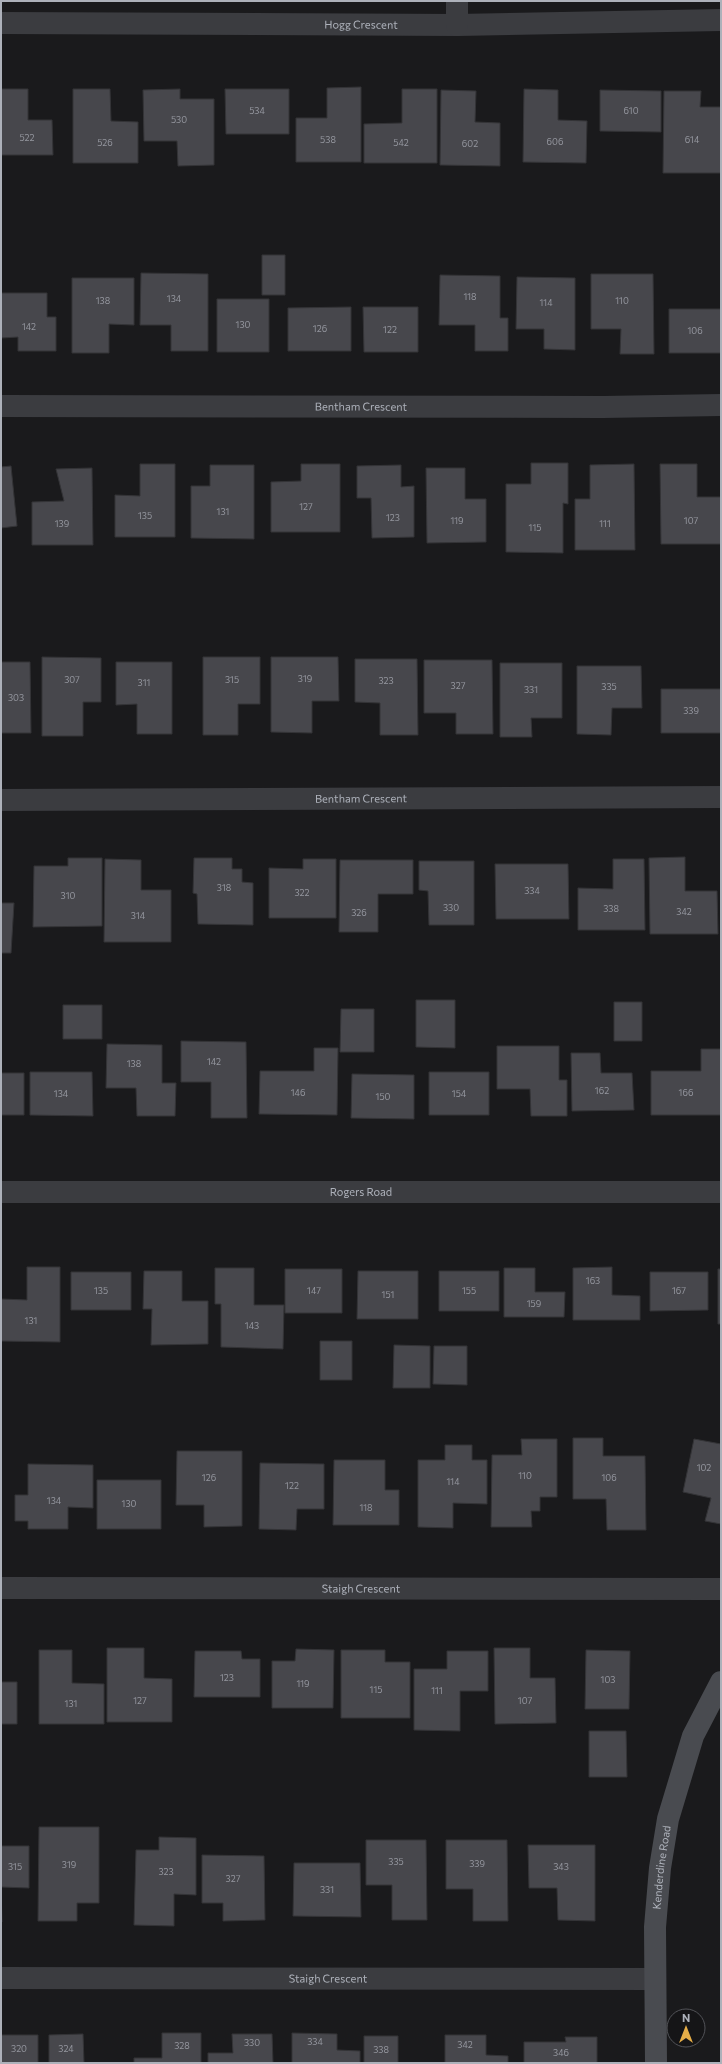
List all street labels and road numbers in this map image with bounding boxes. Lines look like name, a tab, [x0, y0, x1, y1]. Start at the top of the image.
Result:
street label: Hogg Crescent	[324, 17, 398, 31]
street label: Bentham Crescent	[315, 400, 408, 413]
street label: Bentham Crescent	[315, 791, 408, 805]
street label: Rogers Road	[330, 1185, 392, 1198]
street label: Staigh Crescent	[322, 1581, 401, 1595]
street label: Kenderdine Road	[650, 1824, 673, 1910]
street label: Staigh Crescent	[289, 1971, 368, 1985]

